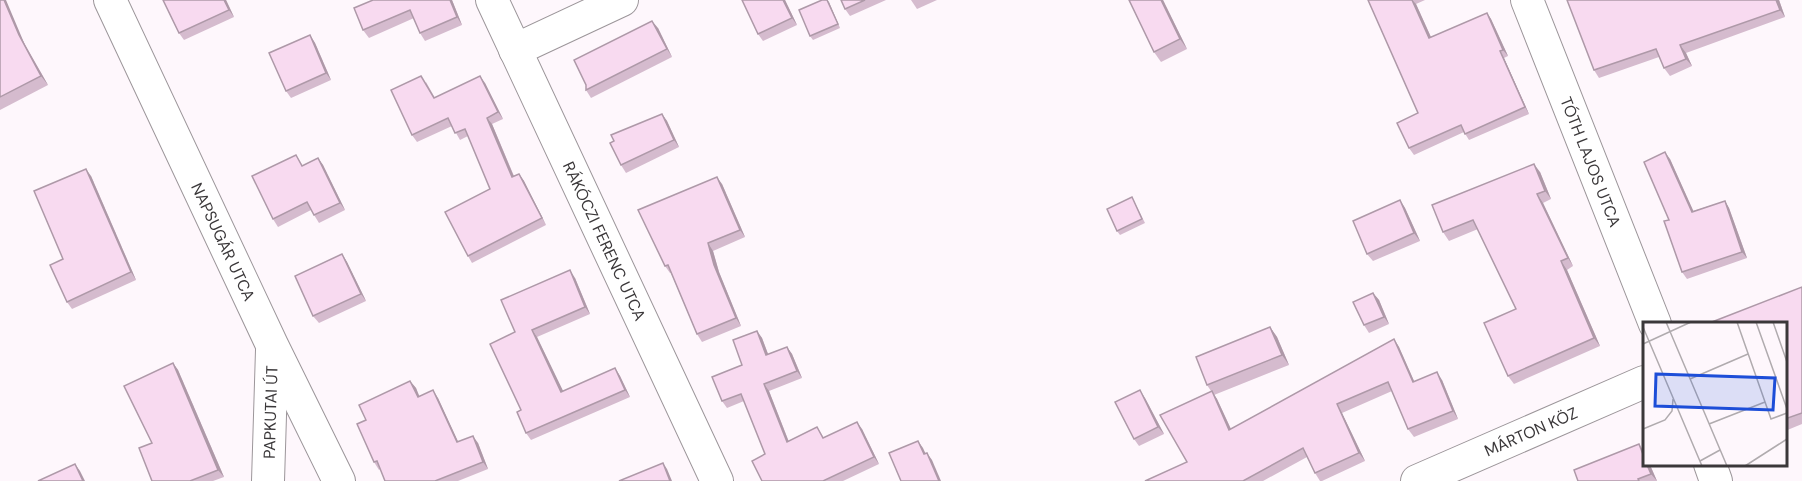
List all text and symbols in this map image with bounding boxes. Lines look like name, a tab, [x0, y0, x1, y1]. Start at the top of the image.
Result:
street label: TÓTH LAJOS UTCA	[1555, 94, 1626, 230]
street label: RÁKÓCZI FERENC UTCA	[558, 158, 651, 324]
street label: NAPSUGÁR UTCA	[186, 180, 260, 305]
inset map	[1643, 322, 1787, 466]
street label: PAPKUTAI ÚT	[259, 365, 283, 459]
street label: MÁRTON KÖZ	[1481, 402, 1581, 461]

